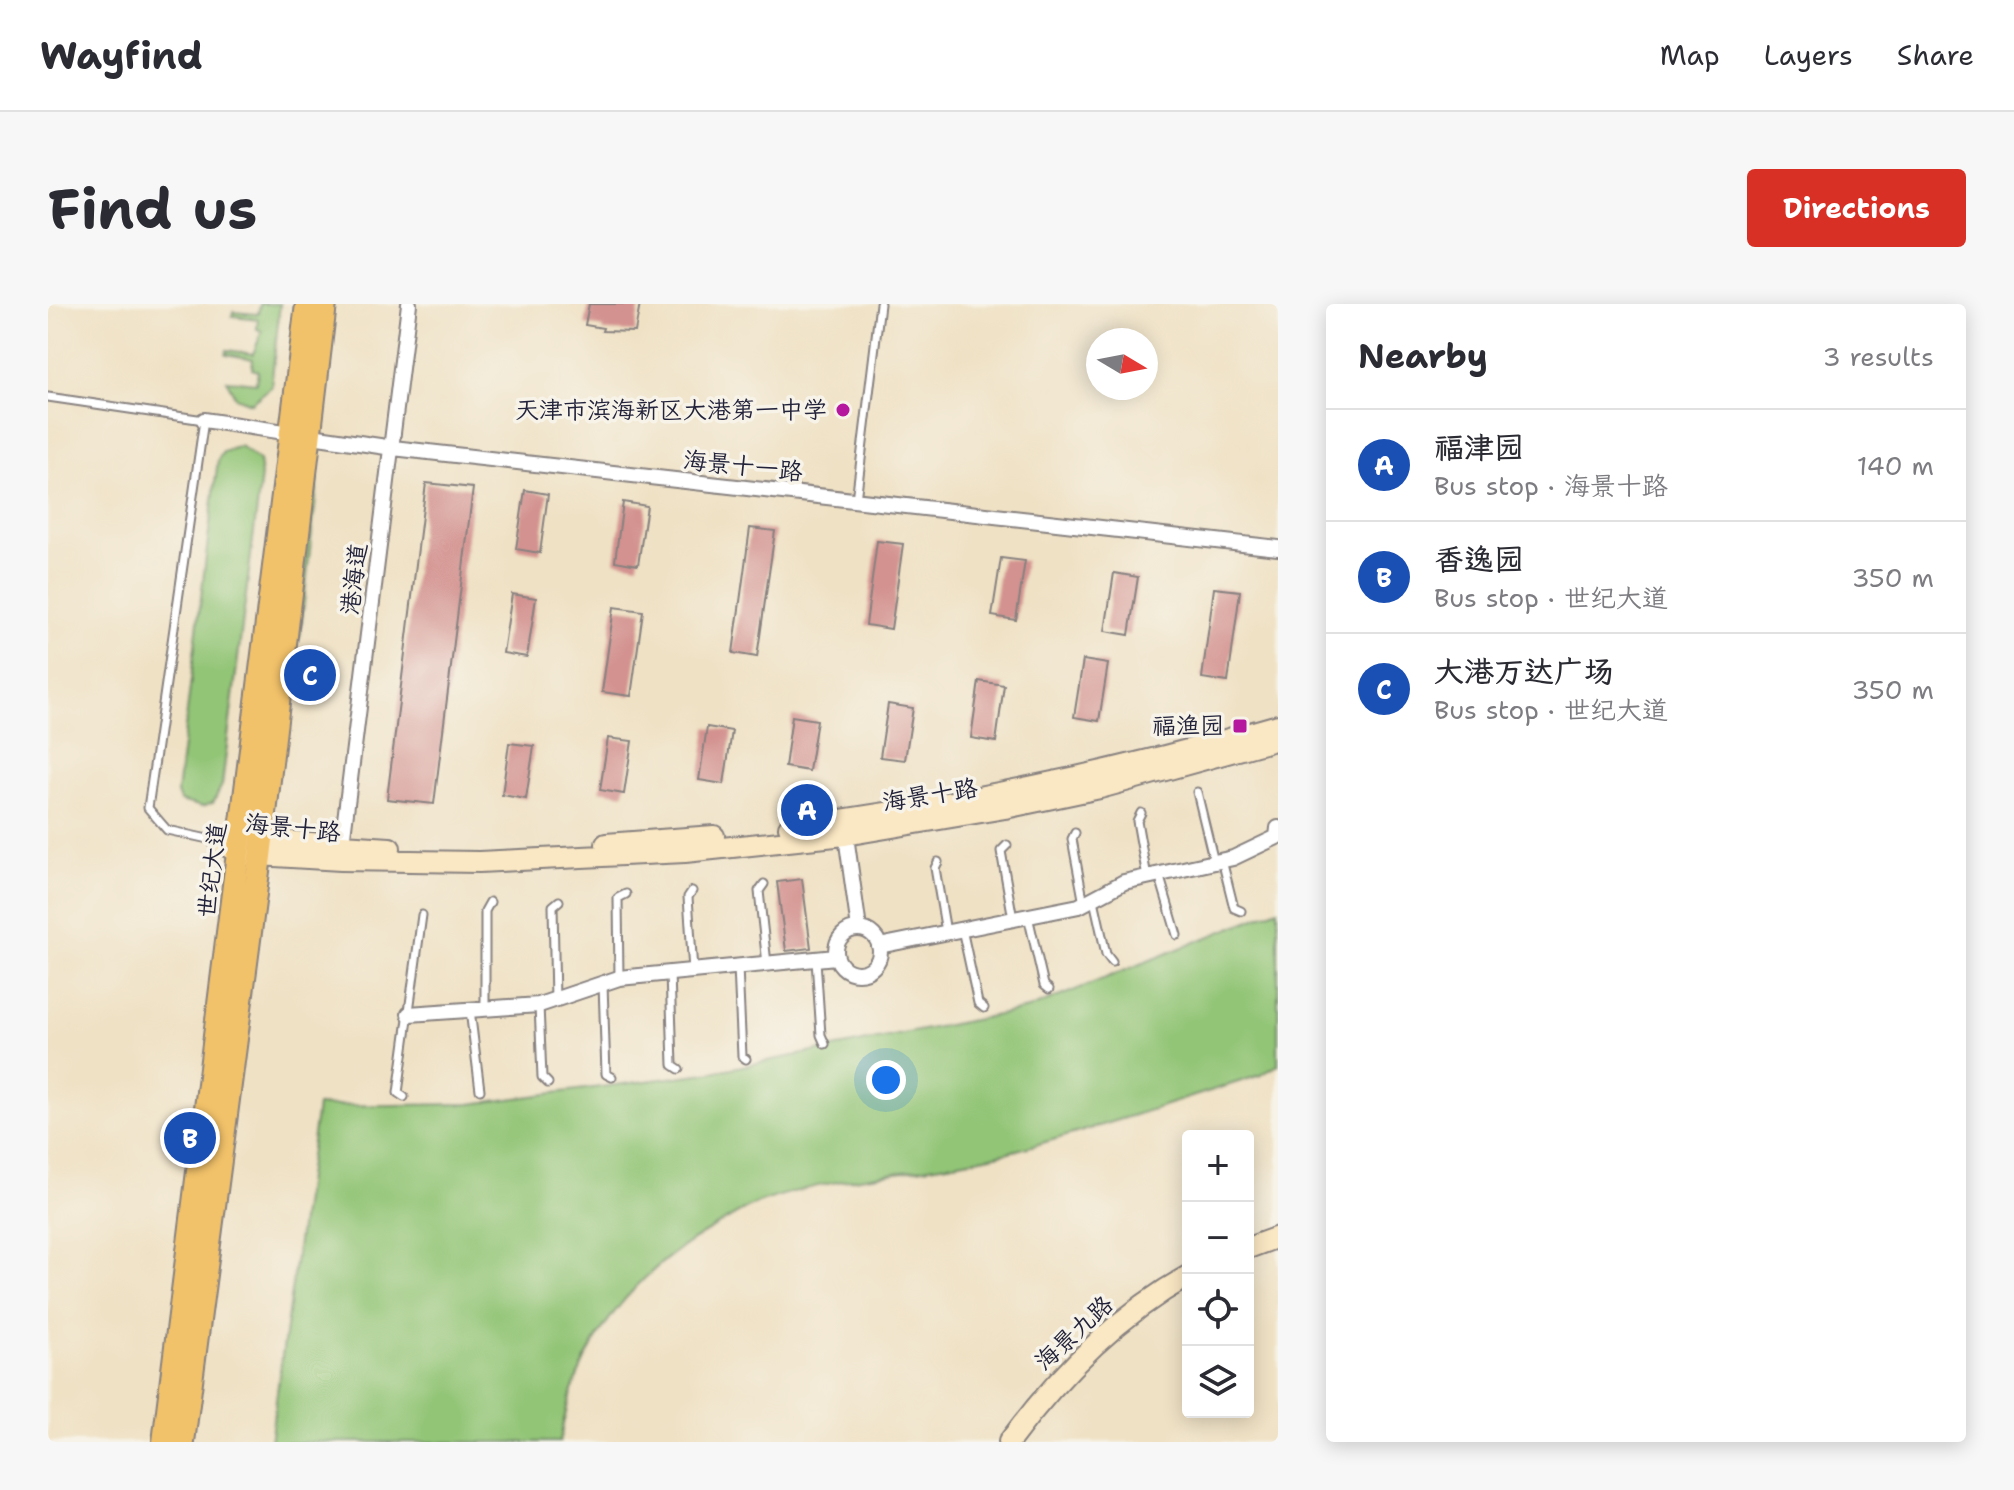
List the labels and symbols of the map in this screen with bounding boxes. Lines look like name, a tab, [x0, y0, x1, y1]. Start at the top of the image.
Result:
north arrow	[1086, 328, 1158, 400]
place label: 天津市滨海新区大港第一中学	[515, 394, 827, 426]
marker: 天津市滨海新区大港第一中学	[834, 401, 852, 419]
street label: 海景十一路	[682, 444, 804, 488]
street label: 港海道	[334, 541, 374, 617]
pin: C	[284, 645, 336, 705]
place label: 福渔园	[1152, 710, 1224, 742]
marker: 福渔园	[1231, 717, 1249, 735]
street label: 海景十路	[880, 772, 980, 818]
pin: A	[781, 780, 833, 840]
street label: 海景十路	[244, 807, 342, 849]
street label: 世纪大道	[190, 820, 234, 920]
your location	[866, 1060, 906, 1100]
pin: B	[164, 1108, 216, 1168]
street label: 海景九路	[1028, 1289, 1120, 1377]

